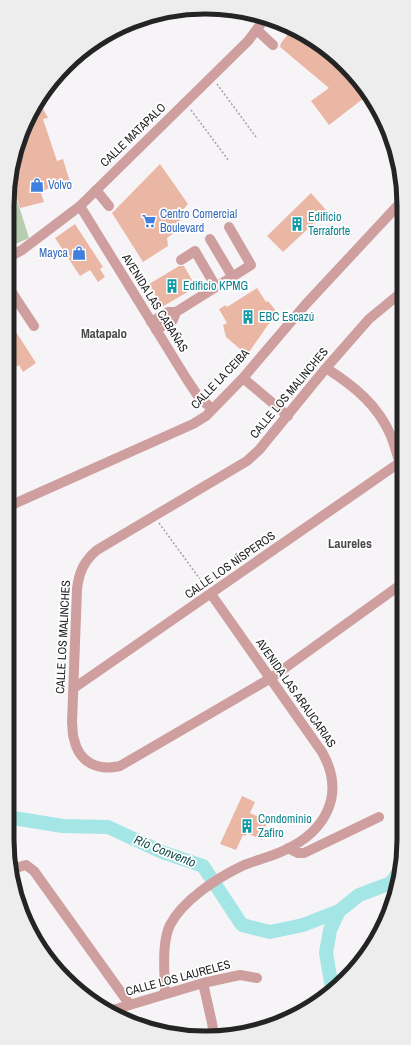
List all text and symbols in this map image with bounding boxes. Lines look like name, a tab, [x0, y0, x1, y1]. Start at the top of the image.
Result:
street label: CALLE MATAPALO	[97, 99, 169, 170]
shop icon: Volvo	[29, 177, 45, 193]
place label: Volvo	[48, 177, 72, 193]
place label: Centro Comercial Boulevard	[160, 206, 237, 236]
place label: Edificio Terraforte	[308, 209, 350, 239]
supermarket icon: Centro Comercial Boulevard	[141, 213, 157, 229]
building icon: Edificio Terraforte	[289, 216, 305, 232]
place label: Mayca	[39, 245, 69, 261]
shop icon: Mayca	[71, 245, 87, 261]
street label: AVENIDA LAS CABAÑAS	[118, 250, 192, 356]
building icon: Edificio KPMG	[164, 278, 180, 294]
place label: Edificio KPMG	[183, 278, 248, 294]
building icon: EBC Escazú	[240, 309, 256, 325]
place label: EBC Escazú	[259, 309, 314, 325]
district label: Matapalo	[81, 325, 127, 342]
street label: CALLE LOS MALINCHES	[246, 344, 332, 442]
street label: CALLE LA CEIBA	[187, 345, 253, 412]
street label: CALLE LOS NÍSPEROS	[182, 527, 279, 602]
district label: Laureles	[328, 535, 372, 552]
street label: CALLE LOS MALINCHES	[52, 579, 74, 694]
street label: AVENIDA LAS ARAUCARIAS	[252, 635, 340, 751]
place label: Condominio Zafiro	[258, 811, 312, 841]
building icon: Condominio Zafiro	[239, 818, 255, 834]
water label: Río Convento	[132, 831, 198, 871]
street label: CALLE LOS LAURELES	[124, 956, 233, 1000]

